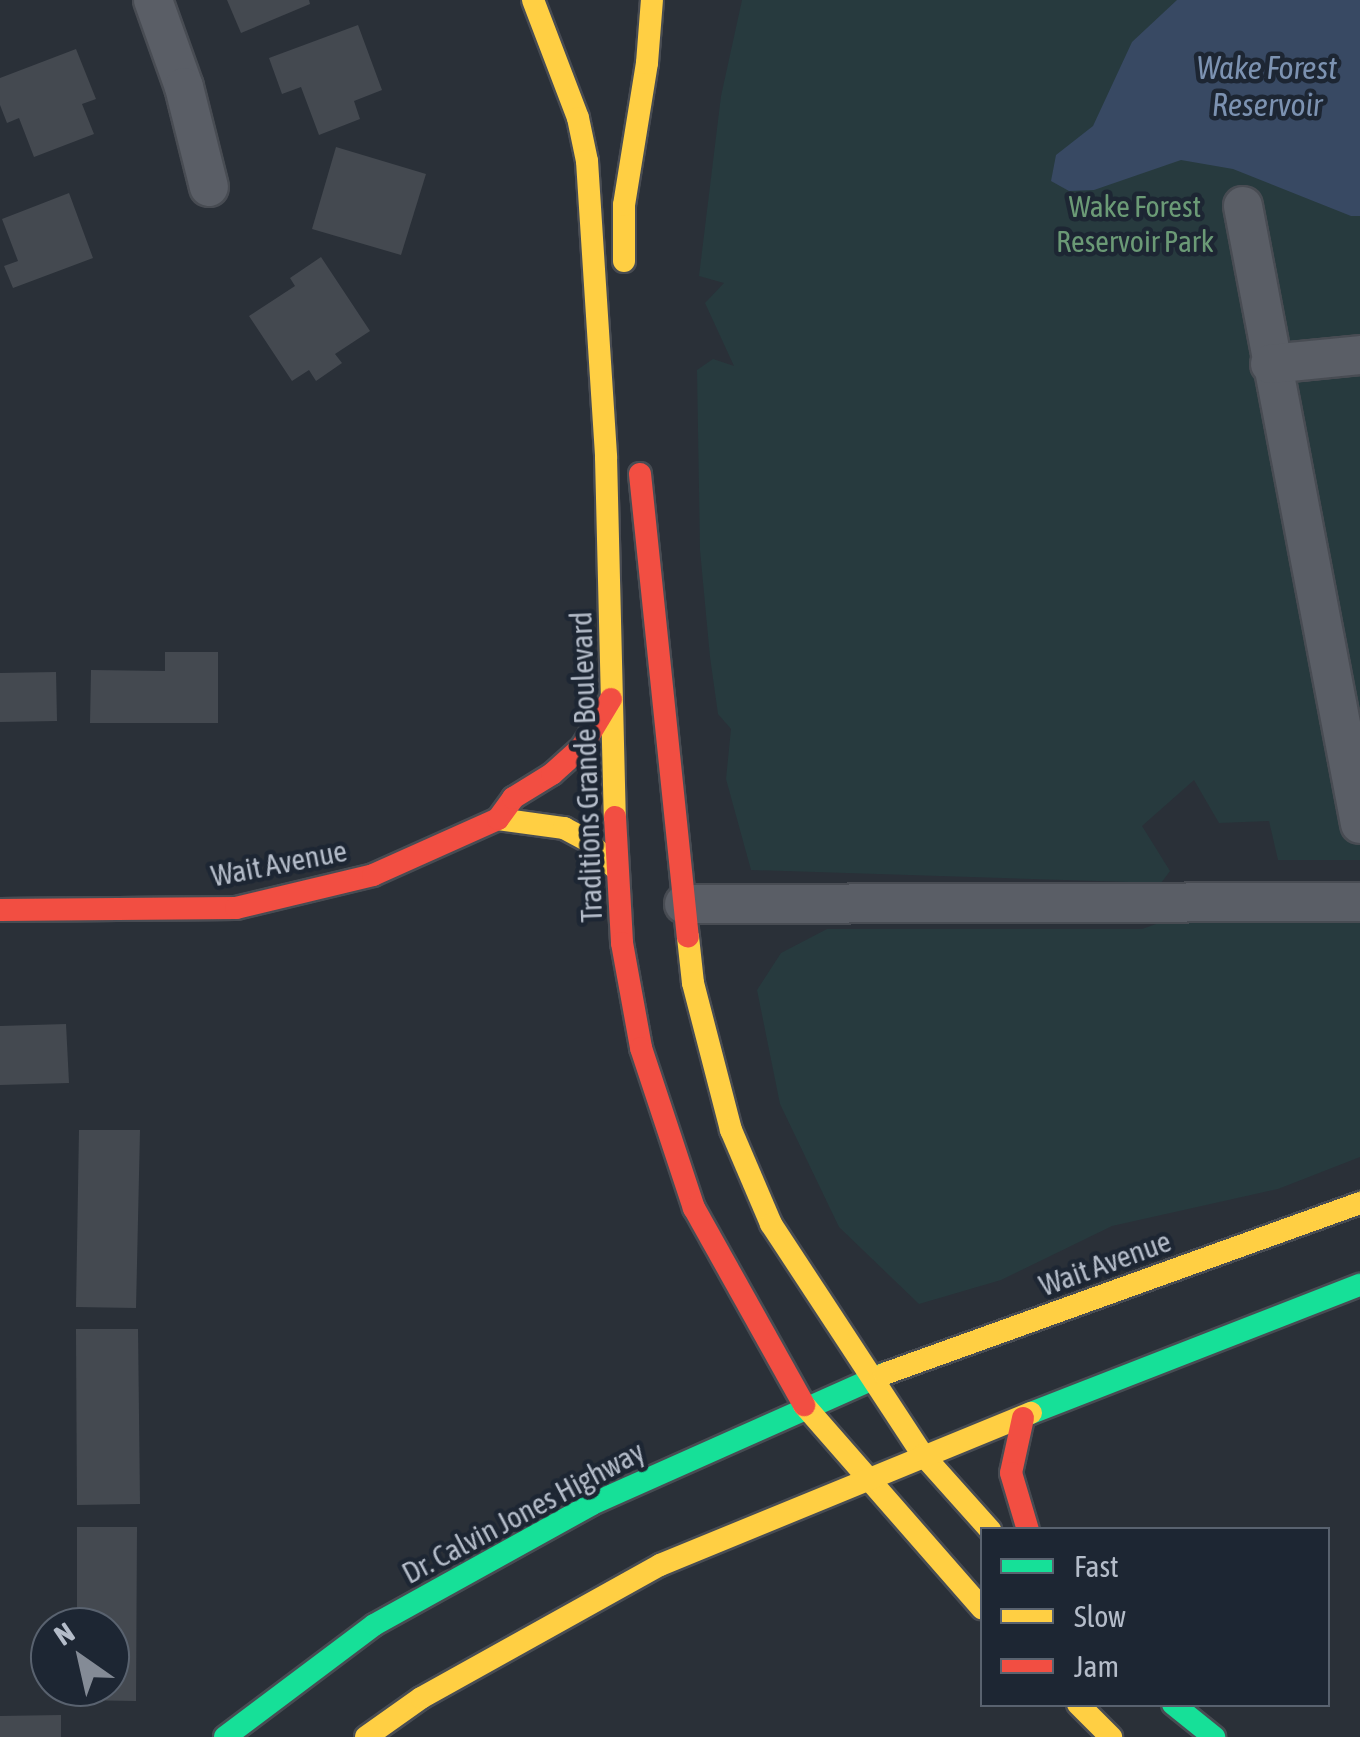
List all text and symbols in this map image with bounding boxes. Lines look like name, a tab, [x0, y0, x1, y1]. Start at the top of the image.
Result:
water label: Wake Forest Reservoir	[1197, 50, 1337, 125]
park label: Wake Forest Reservoir Park	[1056, 188, 1214, 258]
street label: Traditions Grande Boulevard	[563, 611, 609, 923]
street label: Wait Avenue	[208, 832, 350, 894]
street label: Wait Avenue	[1034, 1223, 1176, 1303]
street label: Dr. Calvin Jones Highway	[396, 1433, 650, 1591]
legend	[980, 1527, 1330, 1707]
text: Fast	[1074, 1549, 1119, 1583]
text: Slow	[1074, 1599, 1126, 1633]
north arrow	[30, 1607, 130, 1707]
text: N	[49, 1616, 80, 1652]
text: Jam	[1074, 1649, 1119, 1683]

